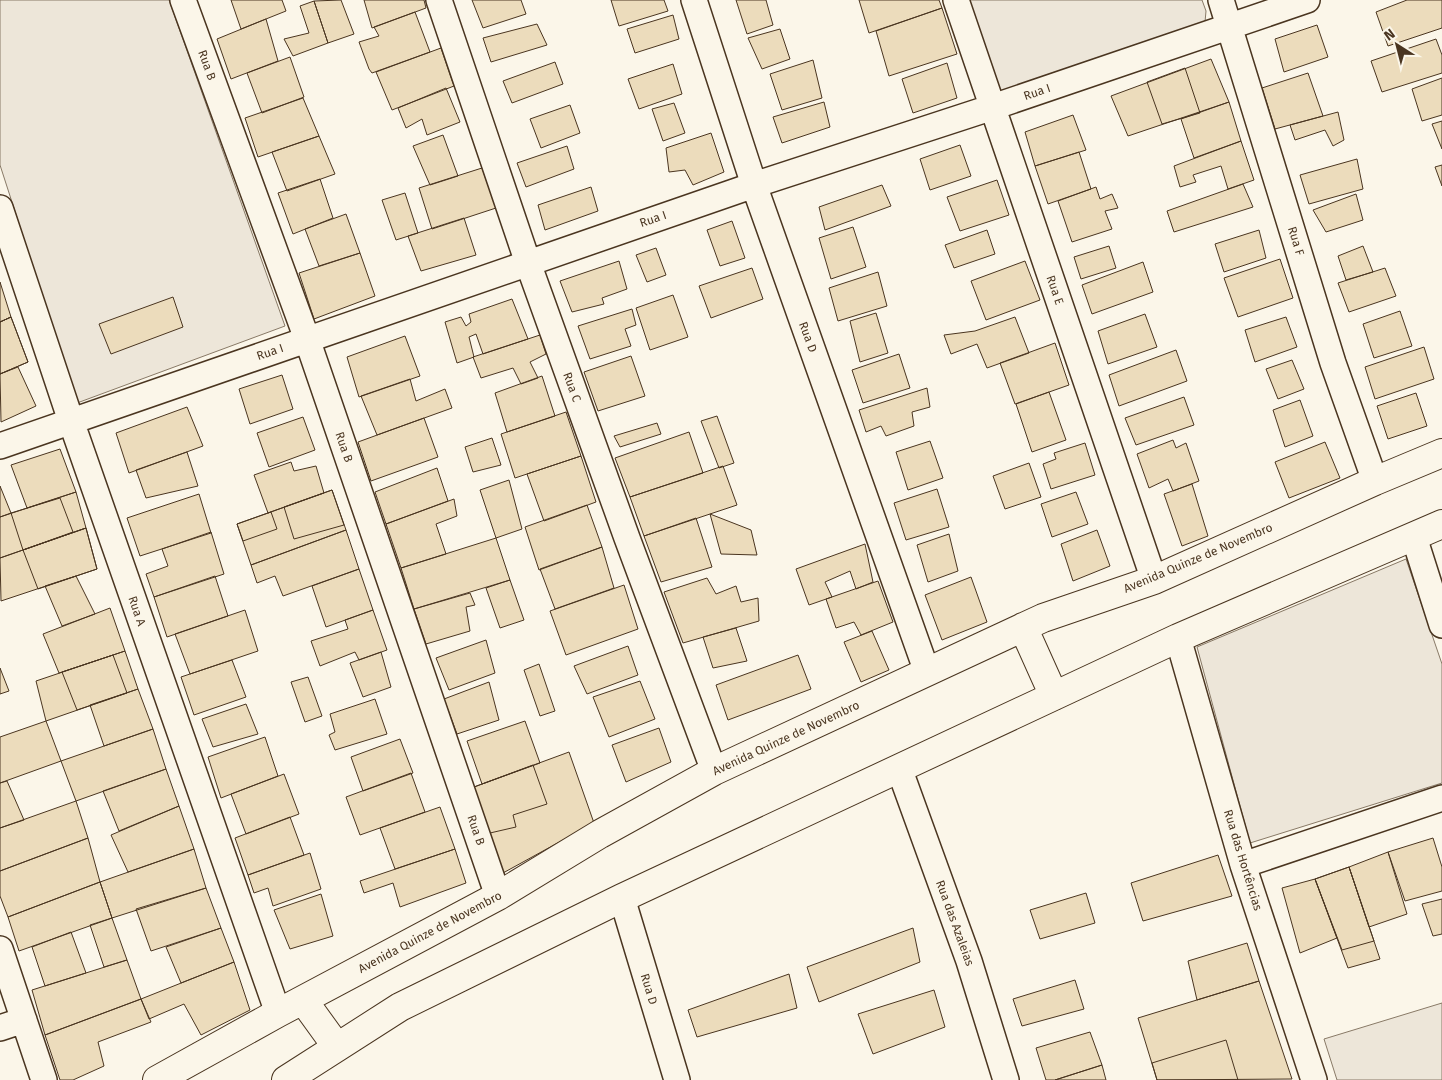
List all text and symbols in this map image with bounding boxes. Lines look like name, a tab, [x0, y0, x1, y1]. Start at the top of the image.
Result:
north arrow	[1372, 20, 1422, 70]
text: N	[1381, 25, 1398, 44]
street label: Rua B	[195, 48, 219, 82]
street label: Rua I	[1022, 81, 1052, 103]
street label: Rua I	[638, 208, 668, 230]
street label: Rua F	[1285, 225, 1307, 257]
street label: Rua E	[1043, 273, 1067, 307]
street label: Rua D	[796, 320, 820, 355]
street label: Rua I	[255, 341, 285, 363]
street label: Rua C	[560, 370, 584, 404]
street label: Rua B	[332, 430, 356, 464]
street label: Avenida Quinze de Novembro	[1121, 520, 1275, 596]
street label: Rua A	[125, 594, 149, 628]
street label: Avenida Quinze de Novembro	[710, 698, 862, 778]
street label: Rua das Hortências	[1221, 808, 1265, 913]
street label: Rua B	[464, 813, 488, 847]
street label: Rua das Azaleias	[933, 878, 977, 968]
street label: Avenida Quinze de Novembro	[356, 888, 504, 976]
street label: Rua D	[638, 972, 660, 1006]

